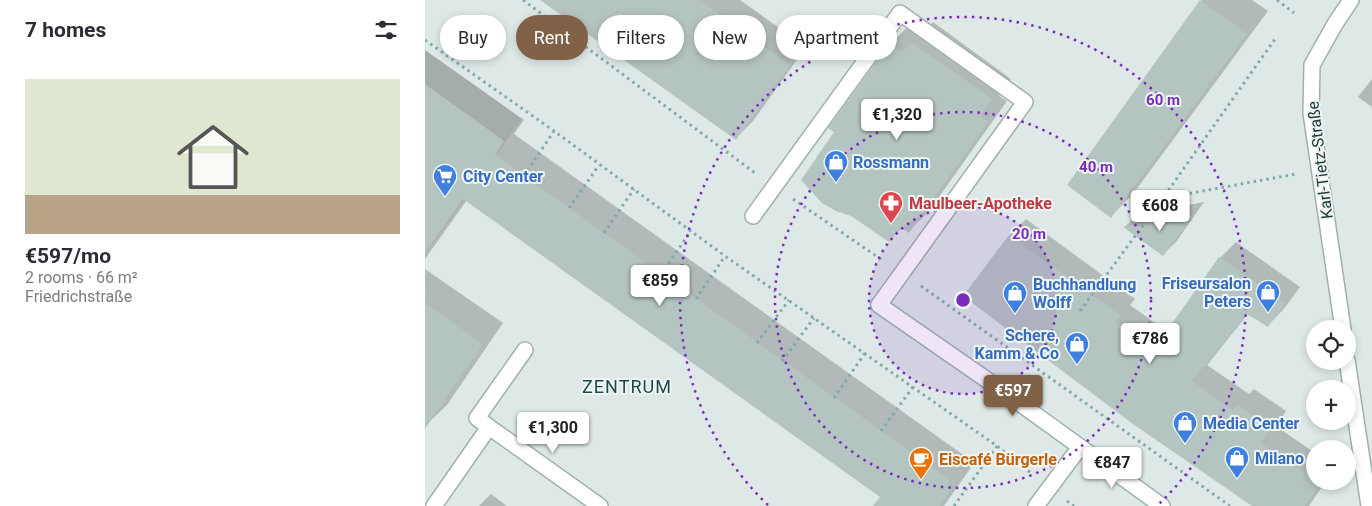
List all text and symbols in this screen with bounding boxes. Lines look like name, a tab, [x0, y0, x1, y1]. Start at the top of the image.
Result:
chip: Buy	[440, 15, 506, 60]
chip: Rent	[516, 15, 588, 60]
chip: Filters	[598, 15, 684, 60]
chip: New	[694, 15, 766, 60]
chip: Apartment	[776, 15, 897, 60]
icon: filters	[372, 16, 400, 44]
text: 7 homes	[25, 18, 106, 42]
text: 60 m	[1146, 91, 1180, 109]
pin: €1,320	[856, 98, 938, 141]
street label: Karl-Tietz-Straße	[1303, 100, 1337, 220]
text: €1,320	[872, 105, 922, 124]
icon: home	[168, 112, 258, 202]
shop icon: Rossmann	[823, 149, 849, 183]
place label: Rossmann	[853, 153, 929, 172]
text: 40 m	[1079, 158, 1113, 176]
supermarket icon: City Center	[432, 163, 458, 197]
place label: City Center	[463, 167, 543, 186]
pharmacy icon: Maulbeer-Apotheke	[878, 190, 904, 224]
pin: €608	[1130, 190, 1190, 232]
place label: Maulbeer-Apotheke	[909, 194, 1052, 213]
text: €608	[1142, 196, 1178, 215]
text: 20 m	[1012, 225, 1046, 243]
text: €597/mo	[25, 244, 111, 268]
pin: €859	[630, 264, 690, 307]
text: 2 rooms · 66 m²	[25, 268, 138, 287]
text: €859	[642, 271, 678, 290]
place label: Friseursalon Peters	[1162, 274, 1251, 311]
place label: Buchhandlung Wolff	[1033, 275, 1136, 312]
shop icon: Friseursalon Peters	[1255, 279, 1281, 313]
shop icon: Buchhandlung Wolff	[1002, 280, 1028, 314]
text: Friedrichstraße	[25, 287, 132, 306]
centre of rings	[954, 291, 972, 309]
map controls	[1306, 320, 1356, 490]
button: locate	[1306, 320, 1356, 370]
pin: €786	[1120, 322, 1180, 365]
place label: Schere, Kamm & Co	[975, 326, 1059, 363]
text: €786	[1132, 329, 1168, 348]
shop icon: Schere, Kamm & Co	[1064, 331, 1090, 365]
pin: €597	[983, 374, 1043, 417]
district label: ZENTRUM	[582, 376, 672, 397]
button: +	[1306, 380, 1356, 430]
text: €597	[995, 381, 1031, 400]
shop icon: Media Center	[1172, 410, 1198, 444]
pin: €1,300	[512, 412, 594, 454]
place label: Media Center	[1203, 414, 1300, 433]
text: €1,300	[528, 418, 578, 437]
button: −	[1306, 440, 1356, 490]
shop icon: Milano	[1224, 445, 1250, 479]
cafe icon: Eiscafé Bürgerle	[908, 446, 934, 480]
pin: €847	[1082, 446, 1142, 489]
place label: Milano	[1255, 449, 1304, 468]
place label: Eiscafé Bürgerle	[939, 450, 1057, 469]
text: €847	[1094, 453, 1130, 472]

